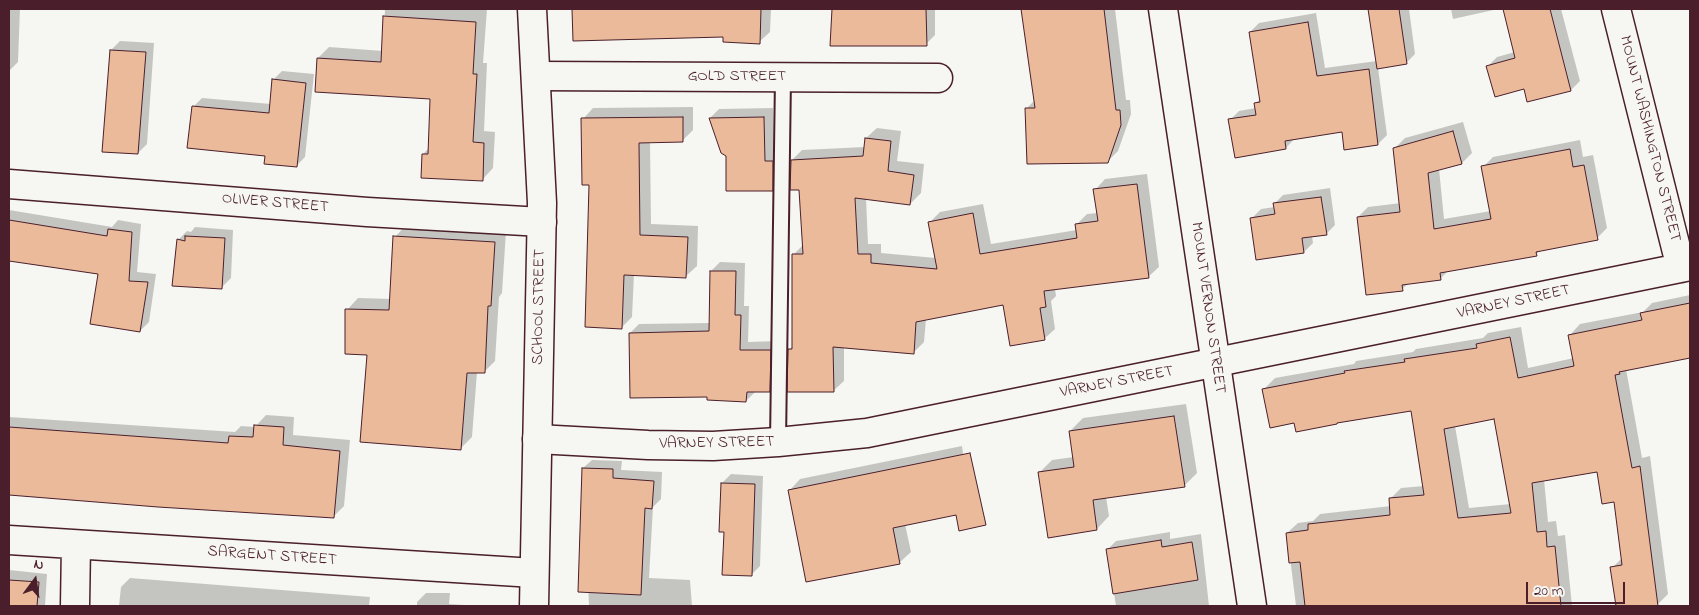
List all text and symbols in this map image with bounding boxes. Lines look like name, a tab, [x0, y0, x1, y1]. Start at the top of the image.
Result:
street label: MOUNT WASHINGTON STREET	[1614, 34, 1684, 244]
street label: GOLD STREET	[688, 67, 786, 87]
street label: OLIVER STREET	[221, 190, 329, 218]
street label: MOUNT VERNON STREET	[1185, 221, 1229, 395]
street label: SCHOOL STREET	[529, 249, 551, 365]
street label: VARNEY STREET	[1456, 282, 1572, 324]
street label: VARNEY STREET	[1059, 363, 1175, 403]
street label: VARNEY STREET	[659, 433, 775, 455]
street label: SARGENT STREET	[207, 543, 337, 571]
text: N	[32, 554, 46, 576]
north arrow	[10, 555, 60, 605]
scale bar	[1529, 572, 1628, 604]
text: 20 m	[1534, 580, 1563, 602]

